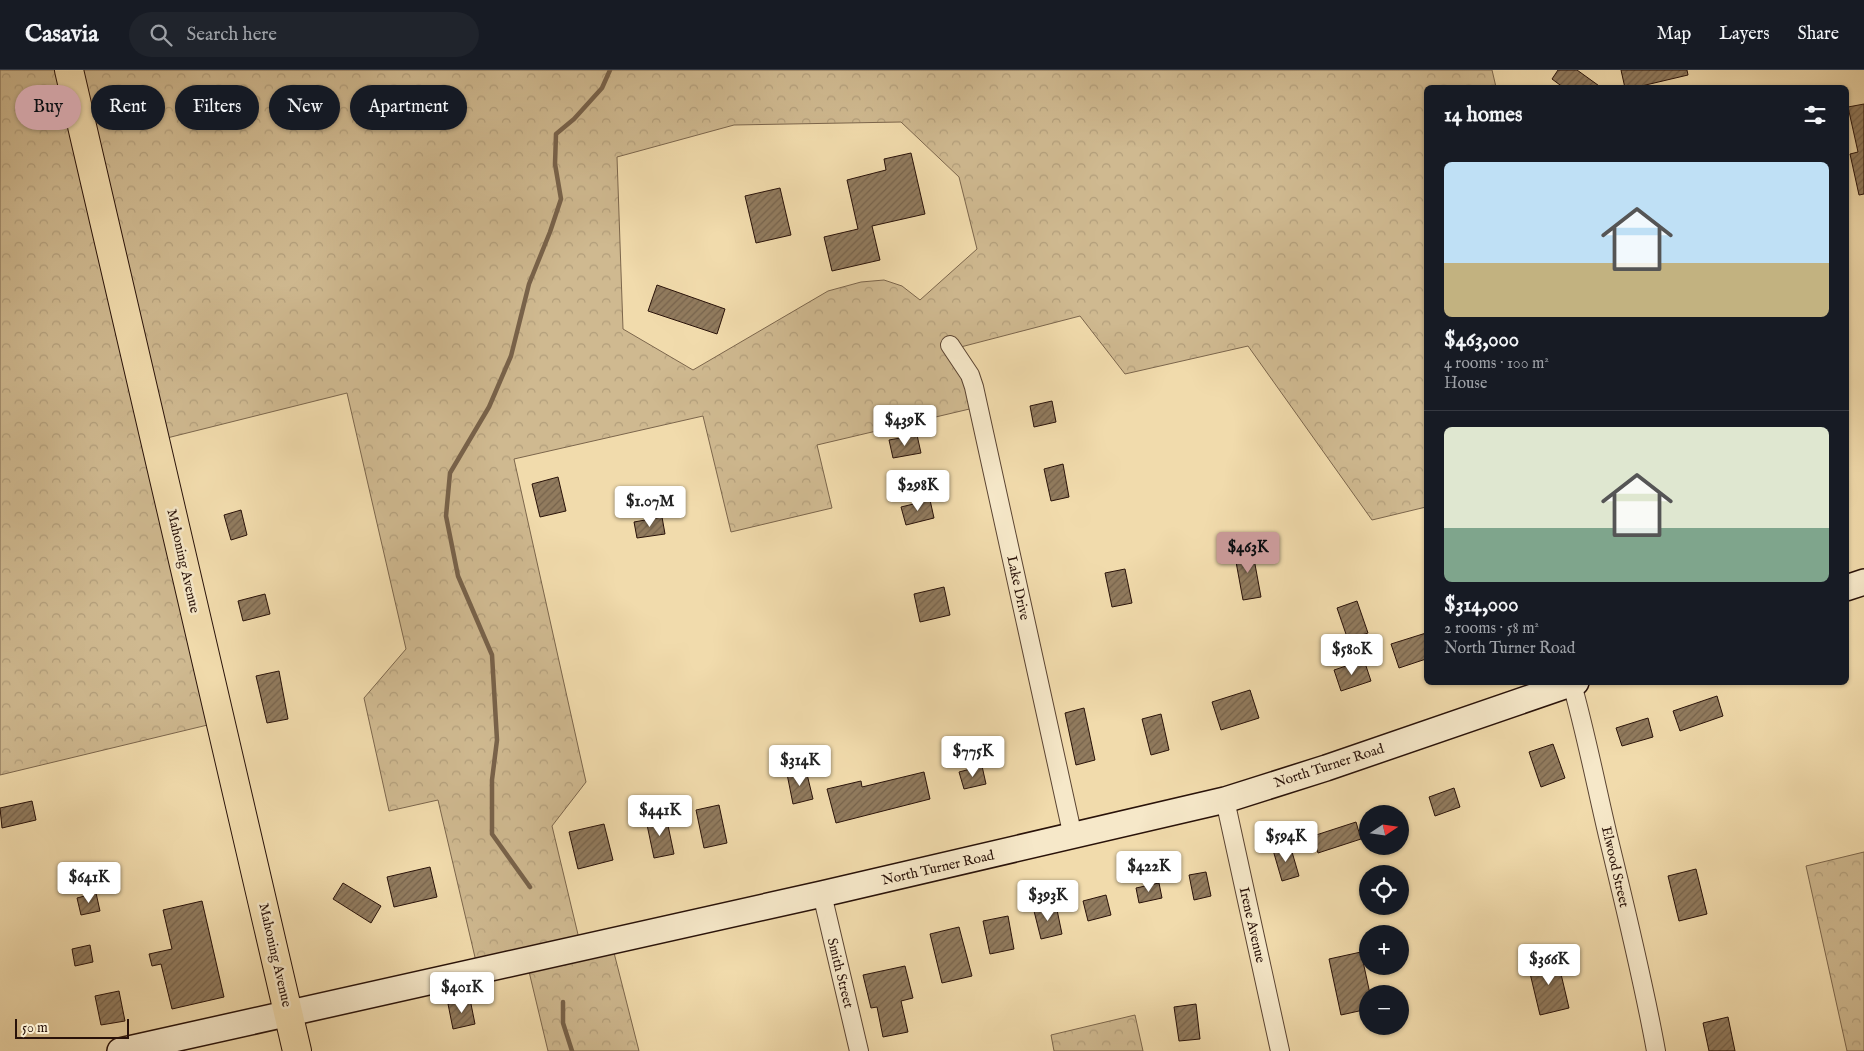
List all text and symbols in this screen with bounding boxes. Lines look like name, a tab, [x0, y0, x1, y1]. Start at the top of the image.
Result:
search box	[129, 12, 479, 57]
text: Casavia	[25, 19, 99, 50]
icon: search	[147, 21, 175, 49]
text: Search here	[187, 23, 277, 47]
text: Map	[1657, 23, 1691, 46]
text: Layers	[1719, 23, 1770, 46]
text: Share	[1798, 23, 1839, 46]
chip: Buy	[15, 85, 81, 130]
chip: Rent	[91, 85, 165, 130]
chip: Filters	[175, 85, 259, 130]
chip: New	[269, 85, 340, 130]
chip: Apartment	[350, 85, 467, 130]
icon: filters	[1801, 101, 1829, 129]
text: 14 homes	[1444, 102, 1522, 129]
icon: home	[1592, 194, 1682, 284]
text: $463,000	[1444, 327, 1519, 354]
text: 4 rooms · 100 m²	[1444, 354, 1549, 374]
text: House	[1444, 374, 1487, 394]
pin: $439K	[870, 404, 940, 447]
text: $439K	[884, 411, 926, 431]
icon: home	[1592, 460, 1682, 550]
pin: $298K	[883, 470, 953, 512]
text: $298K	[897, 476, 939, 496]
pin: $1.07M	[609, 486, 691, 528]
text: $1.07M	[626, 492, 674, 512]
street label: Mahoning Avenue	[162, 507, 204, 615]
pin: $463K	[1213, 532, 1283, 574]
text: $463K	[1228, 538, 1269, 558]
street label: Lake Drive	[1002, 554, 1034, 622]
text: $314,000	[1444, 592, 1519, 619]
text: 2 rooms · 58 m²	[1444, 619, 1539, 639]
pin: $580K	[1317, 634, 1387, 676]
text: North Turner Road	[1444, 639, 1575, 659]
text: $580K	[1332, 640, 1372, 660]
pin: $775K	[938, 736, 1008, 778]
street label: North Turner Road	[1272, 740, 1387, 792]
text: $775K	[952, 742, 994, 762]
pin: $314K	[765, 744, 835, 787]
text: $314K	[780, 751, 820, 771]
pin: $441K	[625, 794, 695, 837]
text: $441K	[639, 801, 681, 821]
north arrow	[1359, 805, 1409, 855]
map controls	[1359, 805, 1409, 1035]
pin: $594K	[1251, 820, 1321, 863]
street label: Elwood Street	[1597, 825, 1633, 910]
text: $594K	[1266, 827, 1306, 847]
street label: North Turner Road	[880, 846, 996, 890]
pin: $422K	[1114, 850, 1184, 893]
text: $422K	[1127, 857, 1171, 877]
pin: $641K	[54, 862, 124, 904]
button: locate	[1359, 865, 1409, 915]
text: $641K	[69, 868, 109, 888]
pin: $393K	[1013, 880, 1083, 922]
street label: Irene Avenue	[1235, 885, 1270, 965]
text: $393K	[1028, 886, 1068, 906]
street label: Mahoning Avenue	[254, 901, 296, 1009]
button: +	[1359, 925, 1409, 975]
street label: Smith Street	[823, 936, 857, 1010]
pin: $366K	[1514, 944, 1584, 986]
text: $366K	[1529, 950, 1569, 970]
pin: $401K	[427, 972, 497, 1014]
text: $401K	[441, 978, 483, 998]
button: −	[1359, 985, 1409, 1035]
scale bar	[15, 1016, 129, 1039]
text: 50 m	[22, 1019, 48, 1037]

